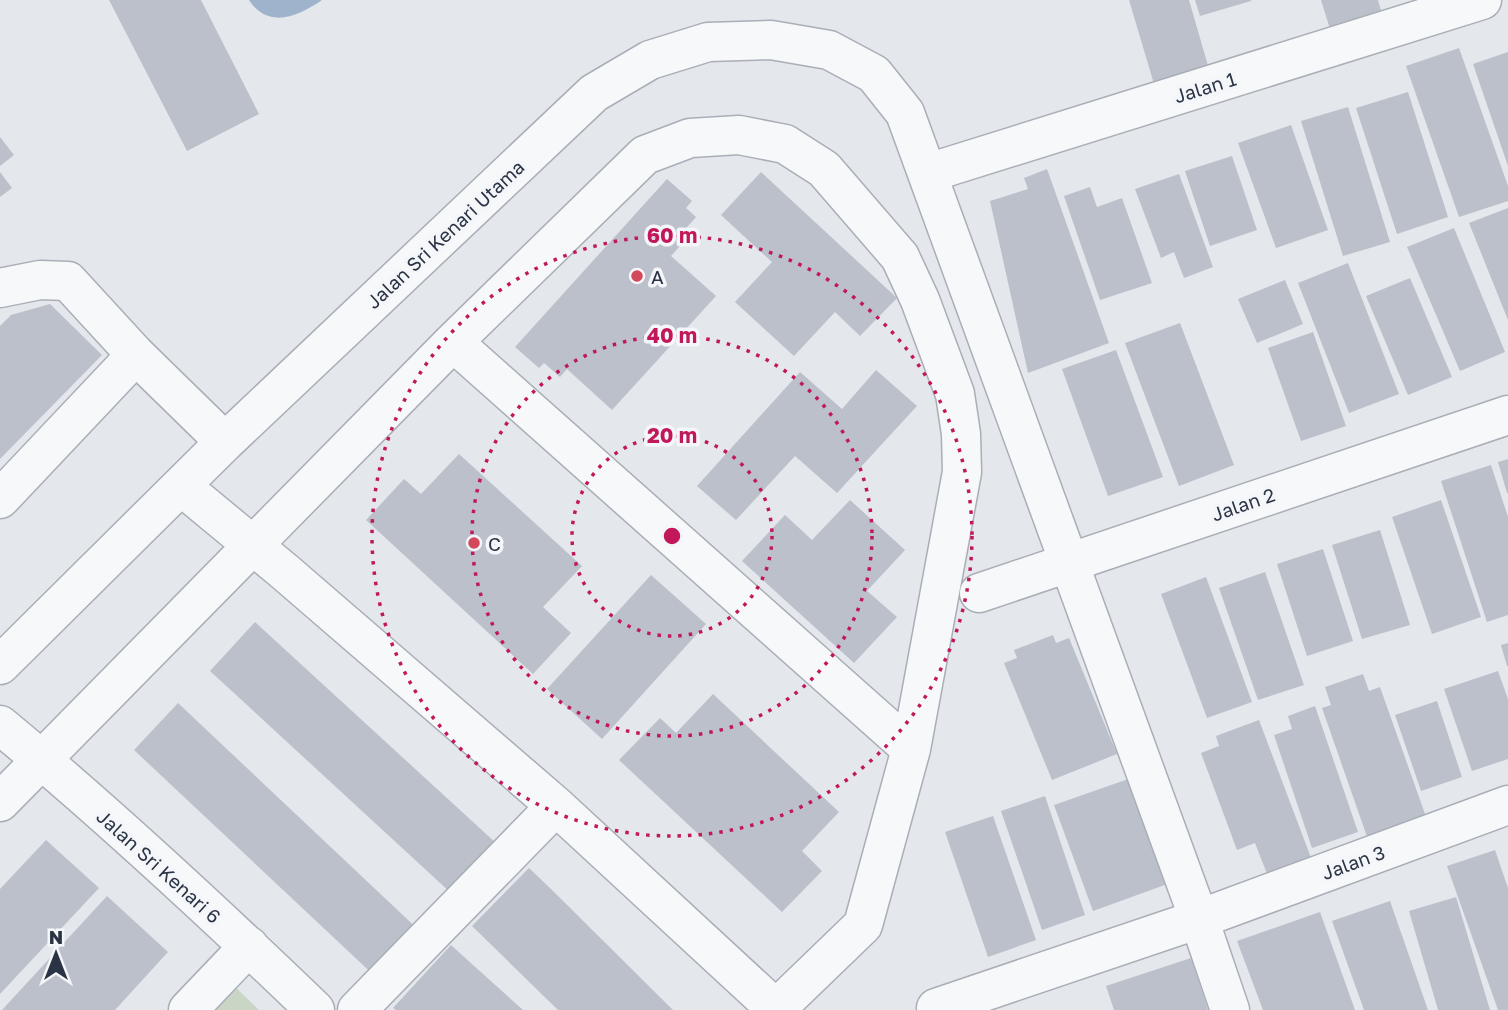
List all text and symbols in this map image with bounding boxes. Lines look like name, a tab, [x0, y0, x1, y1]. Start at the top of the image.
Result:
street label: Jalan 1	[1171, 67, 1239, 107]
street label: Jalan Sri Kenari Utama	[361, 155, 529, 313]
text: 60 m	[647, 222, 697, 248]
place label: A	[651, 265, 664, 288]
marker: A	[629, 268, 645, 284]
text: 40 m	[647, 322, 697, 348]
text: 20 m	[647, 422, 697, 448]
street label: Jalan 2	[1208, 482, 1278, 526]
centre of rings	[660, 524, 684, 548]
place label: C	[488, 532, 501, 555]
marker: C	[466, 535, 482, 551]
street label: Jalan Sri Kenari 6	[92, 804, 226, 928]
street label: Jalan 3	[1318, 840, 1388, 884]
north arrow	[21, 919, 91, 989]
text: N	[49, 925, 63, 948]

